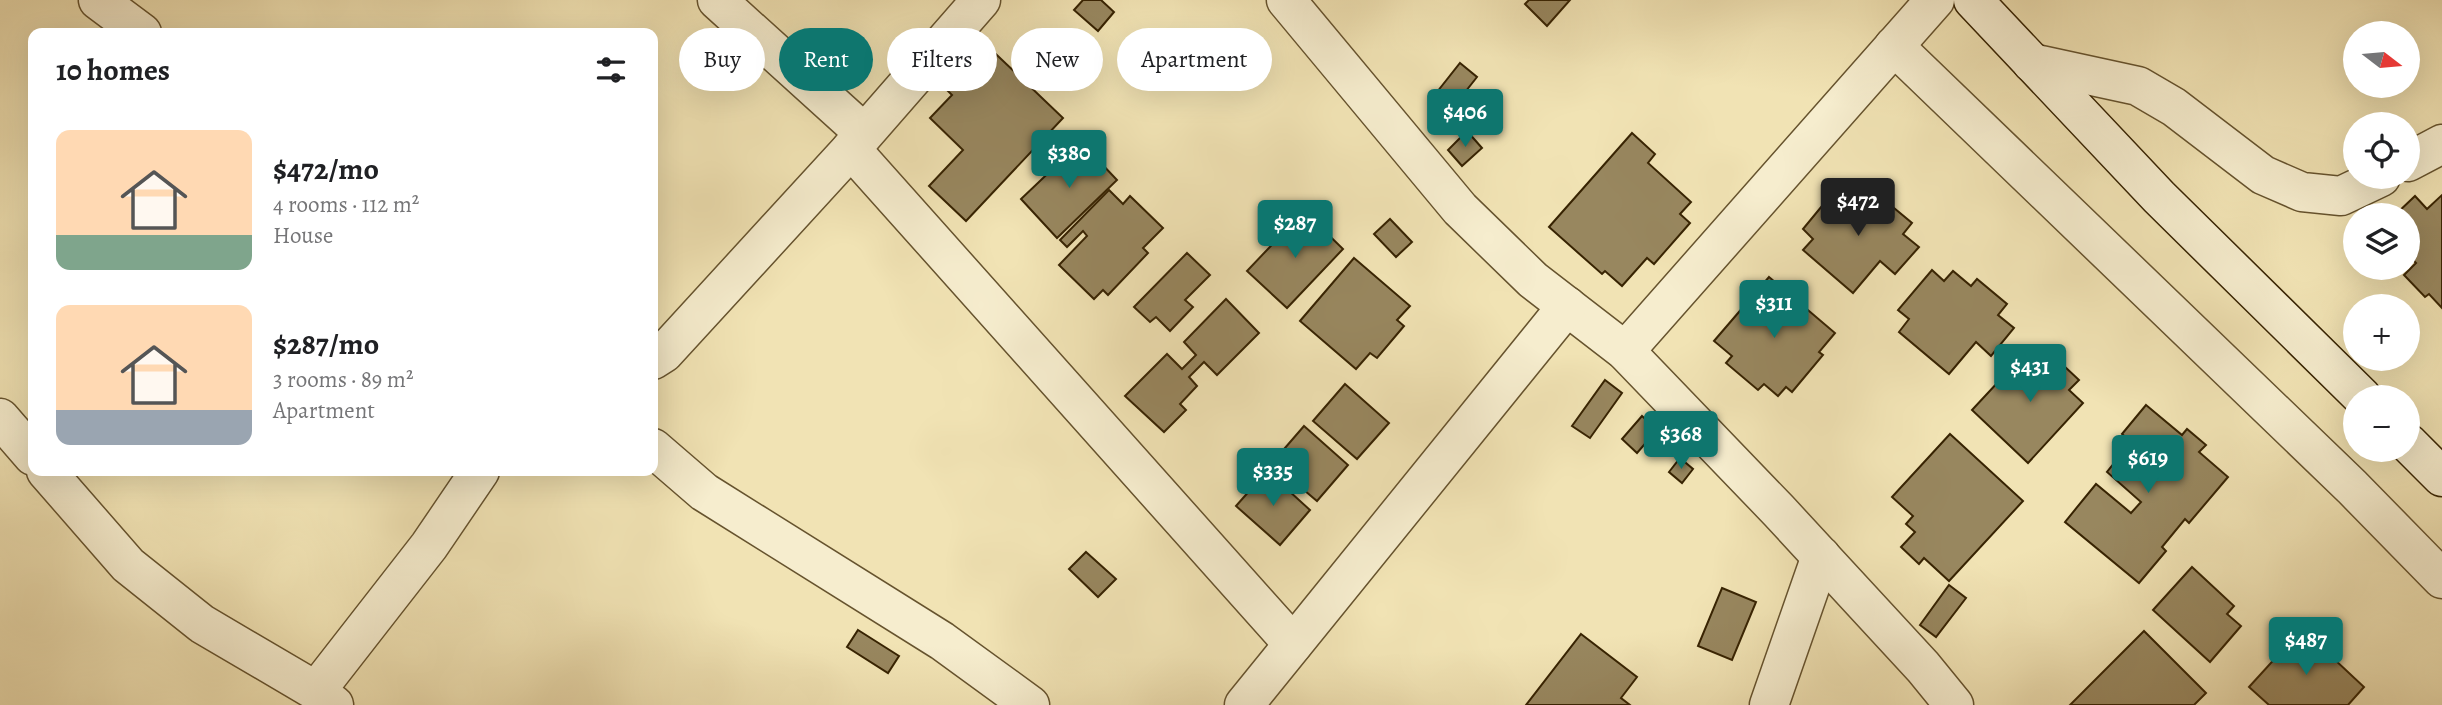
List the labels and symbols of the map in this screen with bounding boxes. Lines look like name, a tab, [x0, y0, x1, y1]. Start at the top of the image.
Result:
north arrow	[2343, 21, 2420, 98]
pin: $406	[1424, 90, 1506, 149]
pin: $380	[1028, 130, 1110, 190]
pin: $472	[1817, 178, 1899, 238]
pin: $287	[1254, 201, 1336, 260]
pin: $311	[1733, 280, 1815, 340]
pin: $431	[1989, 344, 2071, 404]
pin: $368	[1640, 412, 1722, 471]
pin: $619	[2107, 435, 2189, 495]
pin: $335	[1232, 448, 1314, 508]
pin: $487	[2265, 618, 2347, 677]

